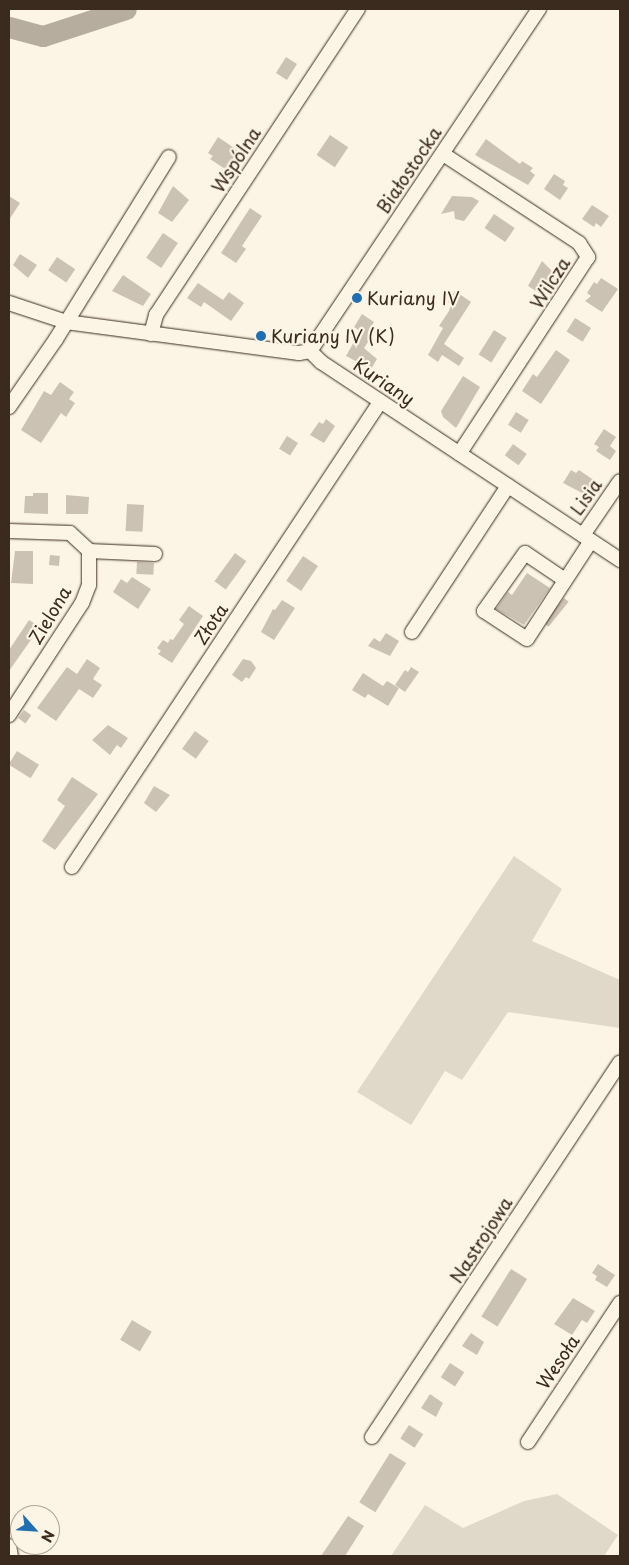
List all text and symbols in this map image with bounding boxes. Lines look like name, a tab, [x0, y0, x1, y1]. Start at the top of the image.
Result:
street label: Wspólna	[207, 123, 265, 197]
street label: Białostocka	[372, 123, 446, 217]
street label: Wilcza	[525, 253, 575, 313]
place label: Kuriany IV	[367, 287, 459, 309]
marker: Kuriany IV	[351, 292, 363, 304]
place label: Kuriany IV (K)	[271, 325, 396, 347]
marker: Kuriany IV (K)	[255, 330, 267, 342]
street label: Kuriany	[350, 354, 418, 410]
street label: Lisia	[566, 475, 606, 519]
street label: Zielona	[24, 582, 76, 648]
street label: Złota	[190, 599, 232, 649]
street label: Nastrojowa	[445, 1193, 517, 1287]
street label: Wesoła	[532, 1331, 584, 1393]
north arrow	[10, 1505, 60, 1555]
text: N	[36, 1527, 60, 1546]

